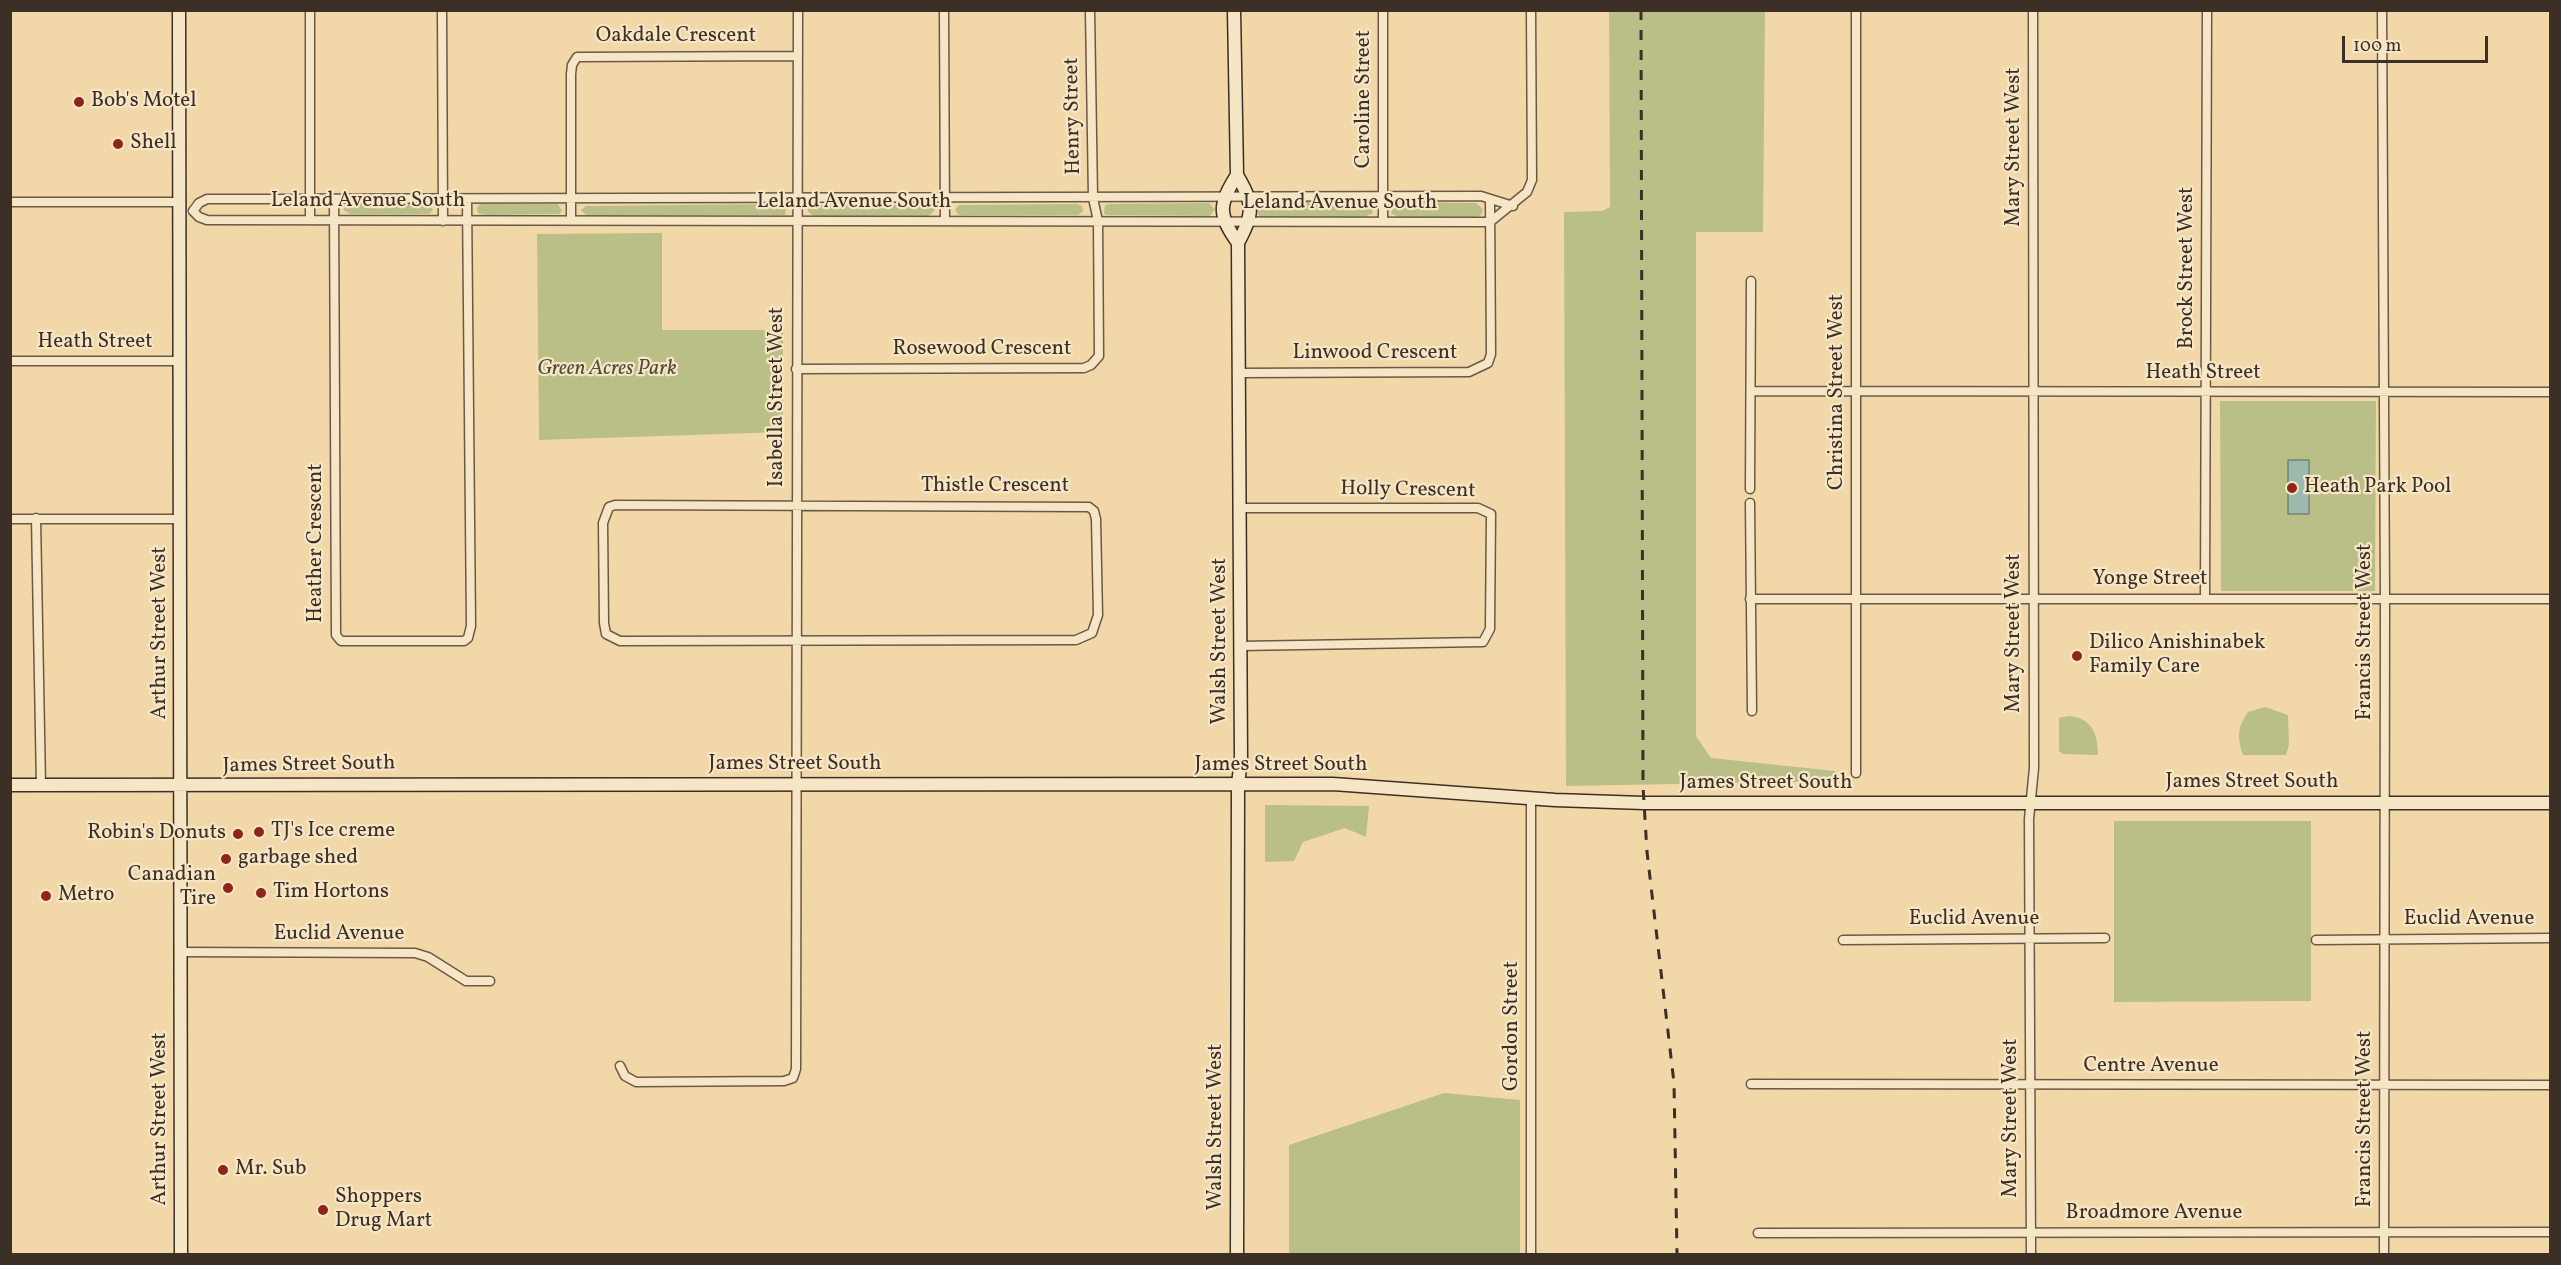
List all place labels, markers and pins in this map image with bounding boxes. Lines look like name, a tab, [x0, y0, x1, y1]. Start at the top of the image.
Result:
place label: Bob's Motel	[91, 89, 197, 115]
marker: Bob's Motel	[72, 95, 86, 109]
place label: Shell	[130, 131, 177, 157]
marker: Shell	[111, 137, 125, 151]
place label: Heath Park Pool	[2304, 475, 2451, 501]
marker: Heath Park Pool	[2285, 481, 2299, 495]
place label: Dilico Anishinabek Family Care	[2089, 631, 2265, 681]
marker: Dilico Anishinabek Family Care	[2070, 649, 2084, 663]
place label: TJ's Ice creme	[271, 819, 395, 845]
place label: Robin's Donuts	[87, 821, 226, 847]
marker: TJ's Ice creme	[252, 825, 266, 839]
marker: Robin's Donuts	[231, 827, 245, 841]
place label: garbage shed	[238, 846, 358, 872]
marker: garbage shed	[219, 852, 233, 866]
place label: Canadian Tire	[128, 863, 216, 913]
place label: Tim Hortons	[273, 880, 389, 906]
marker: Canadian Tire	[221, 881, 235, 895]
place label: Metro	[58, 883, 114, 909]
marker: Tim Hortons	[254, 886, 268, 900]
marker: Metro	[39, 889, 53, 903]
place label: Mr. Sub	[235, 1157, 307, 1183]
marker: Mr. Sub	[216, 1163, 230, 1177]
place label: Shoppers Drug Mart	[335, 1185, 432, 1235]
marker: Shoppers Drug Mart	[316, 1203, 330, 1217]

